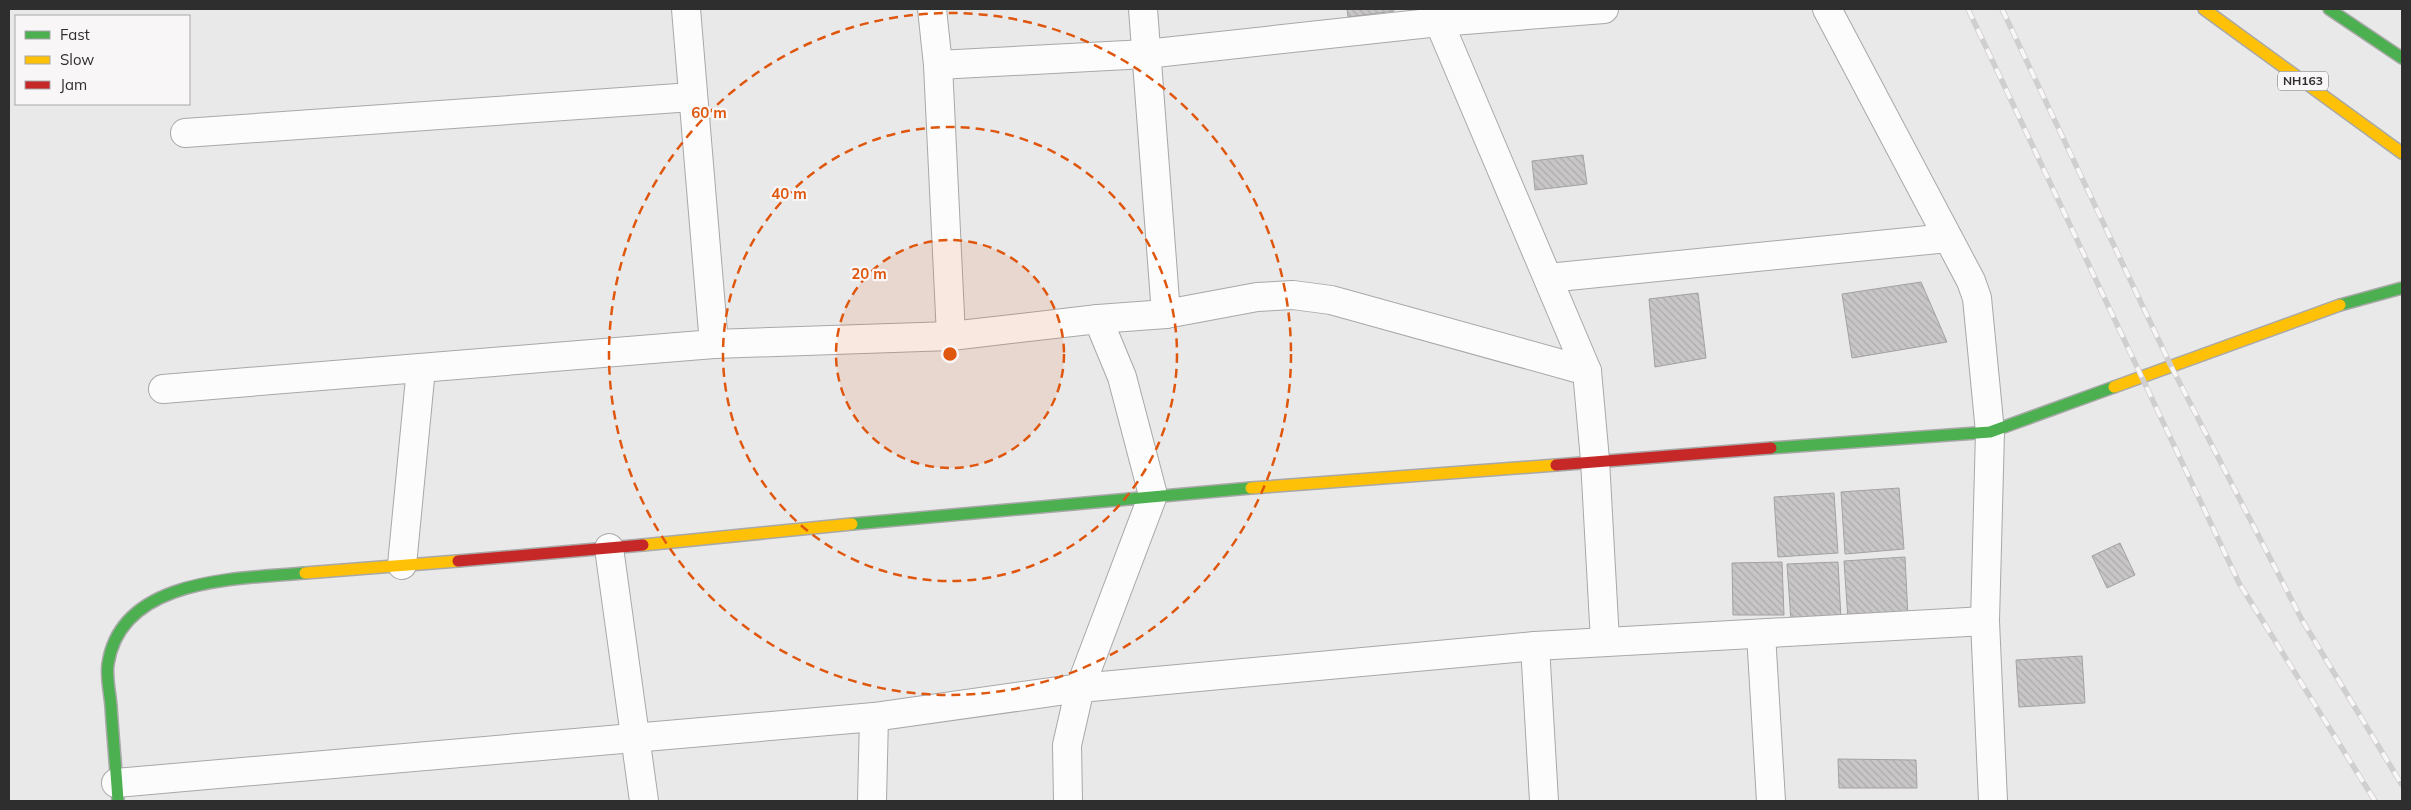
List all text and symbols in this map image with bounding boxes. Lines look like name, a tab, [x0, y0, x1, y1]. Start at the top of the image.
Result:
legend	[15, 15, 190, 105]
text: Fast	[60, 25, 90, 44]
text: Slow	[60, 50, 94, 69]
road number: NH163	[2278, 72, 2328, 90]
text: Jam	[60, 75, 87, 94]
text: 60 m	[691, 103, 727, 122]
text: 40 m	[771, 184, 807, 203]
text: 20 m	[851, 264, 887, 283]
centre of rings	[941, 345, 959, 363]

